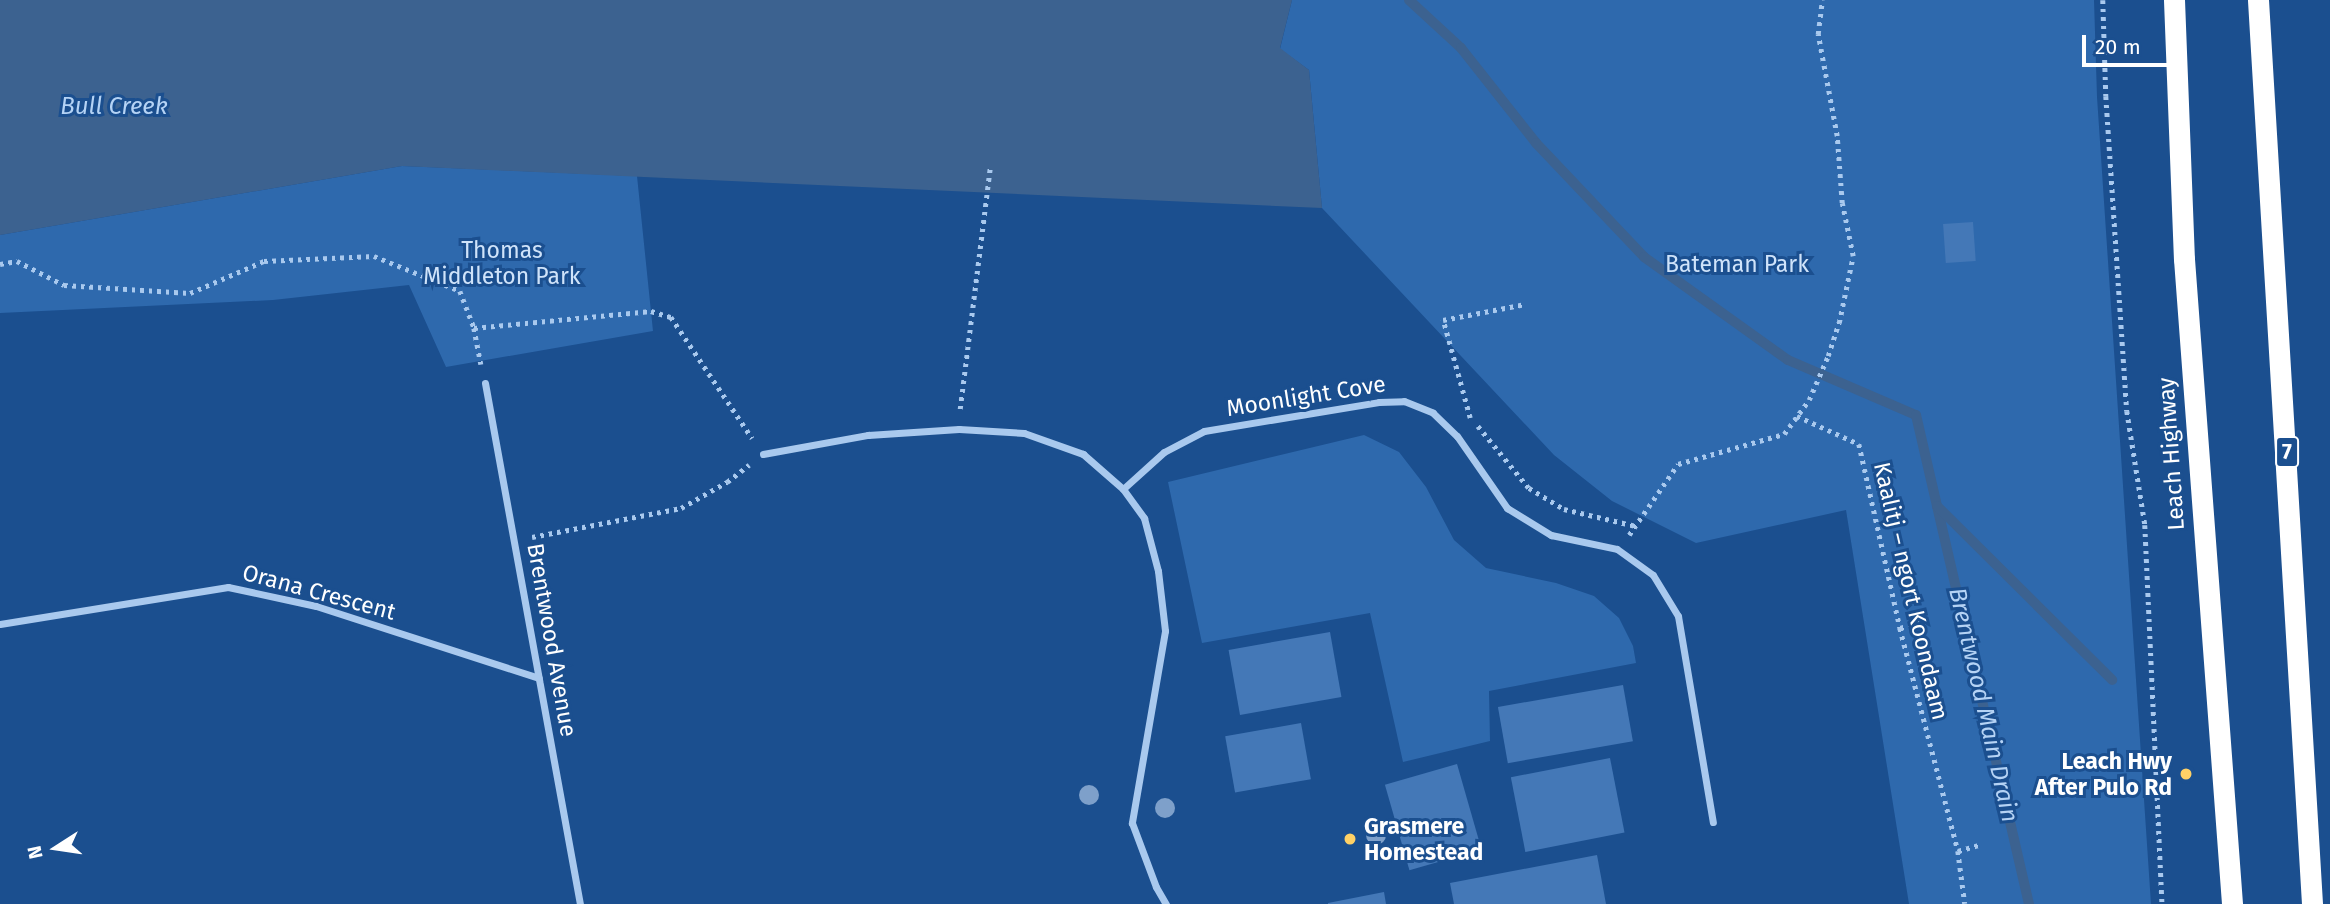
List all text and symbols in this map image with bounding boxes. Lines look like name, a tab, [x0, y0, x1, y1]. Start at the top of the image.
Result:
scale bar	[2085, 21, 2186, 65]
text: 20 m	[2095, 34, 2141, 60]
water label: Bull Creek	[60, 93, 168, 121]
park label: Thomas Middleton Park	[423, 236, 581, 290]
park label: Bateman Park	[1665, 250, 1809, 278]
street label: Moonlight Cove	[1224, 370, 1388, 422]
street label: Leach Highway	[2152, 376, 2190, 532]
road number: 7	[2275, 434, 2299, 470]
street label: Kaalitj – ngort Koondaam	[1868, 459, 1954, 723]
street label: Brentwood Avenue	[521, 541, 583, 739]
street label: Orana Crescent	[239, 558, 399, 626]
water label: Brentwood Main Drain	[1942, 585, 2024, 825]
place label: Leach Hwy After Pulo Rd	[2035, 747, 2172, 801]
marker: Leach Hwy After Pulo Rd	[2178, 766, 2194, 782]
place label: Grasmere Homestead	[1364, 812, 1483, 866]
north arrow	[21, 813, 91, 883]
marker: Grasmere Homestead	[1342, 831, 1358, 847]
text: N	[22, 844, 48, 861]

